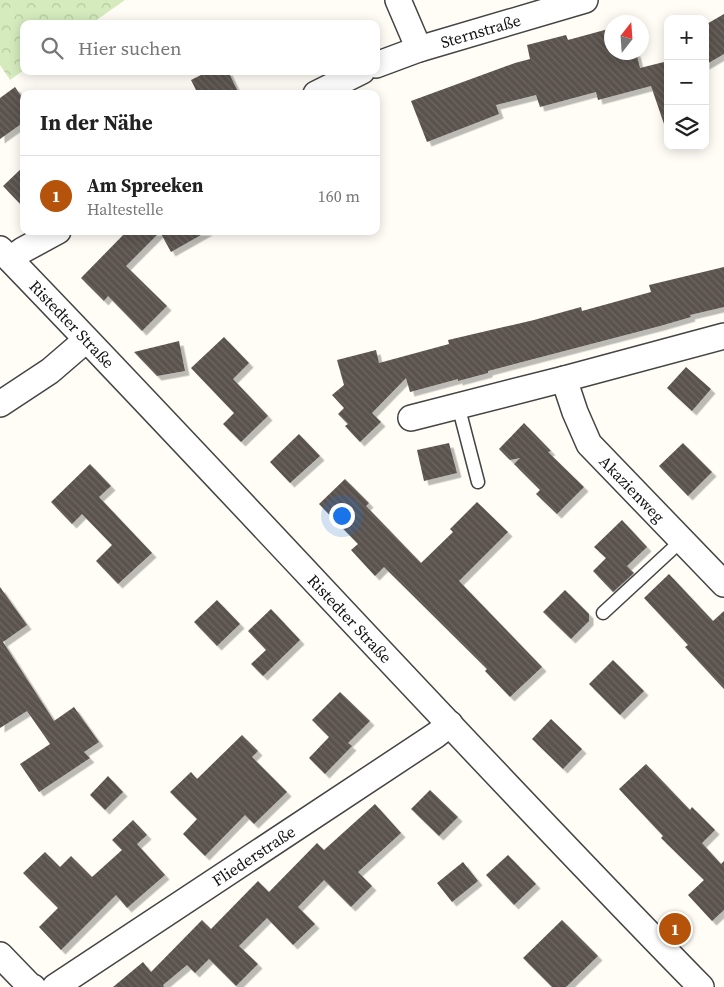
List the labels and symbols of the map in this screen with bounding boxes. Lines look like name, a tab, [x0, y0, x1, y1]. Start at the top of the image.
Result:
street label: Sternstraße	[438, 9, 523, 53]
north arrow	[604, 15, 649, 60]
street label: Ristedter Straße	[25, 275, 119, 373]
street label: Akazienweg	[595, 450, 670, 527]
your location	[329, 503, 355, 529]
street label: Ristedter Straße	[303, 569, 397, 668]
street label: Fliederstraße	[208, 820, 299, 891]
pin: 1	[659, 910, 691, 948]

